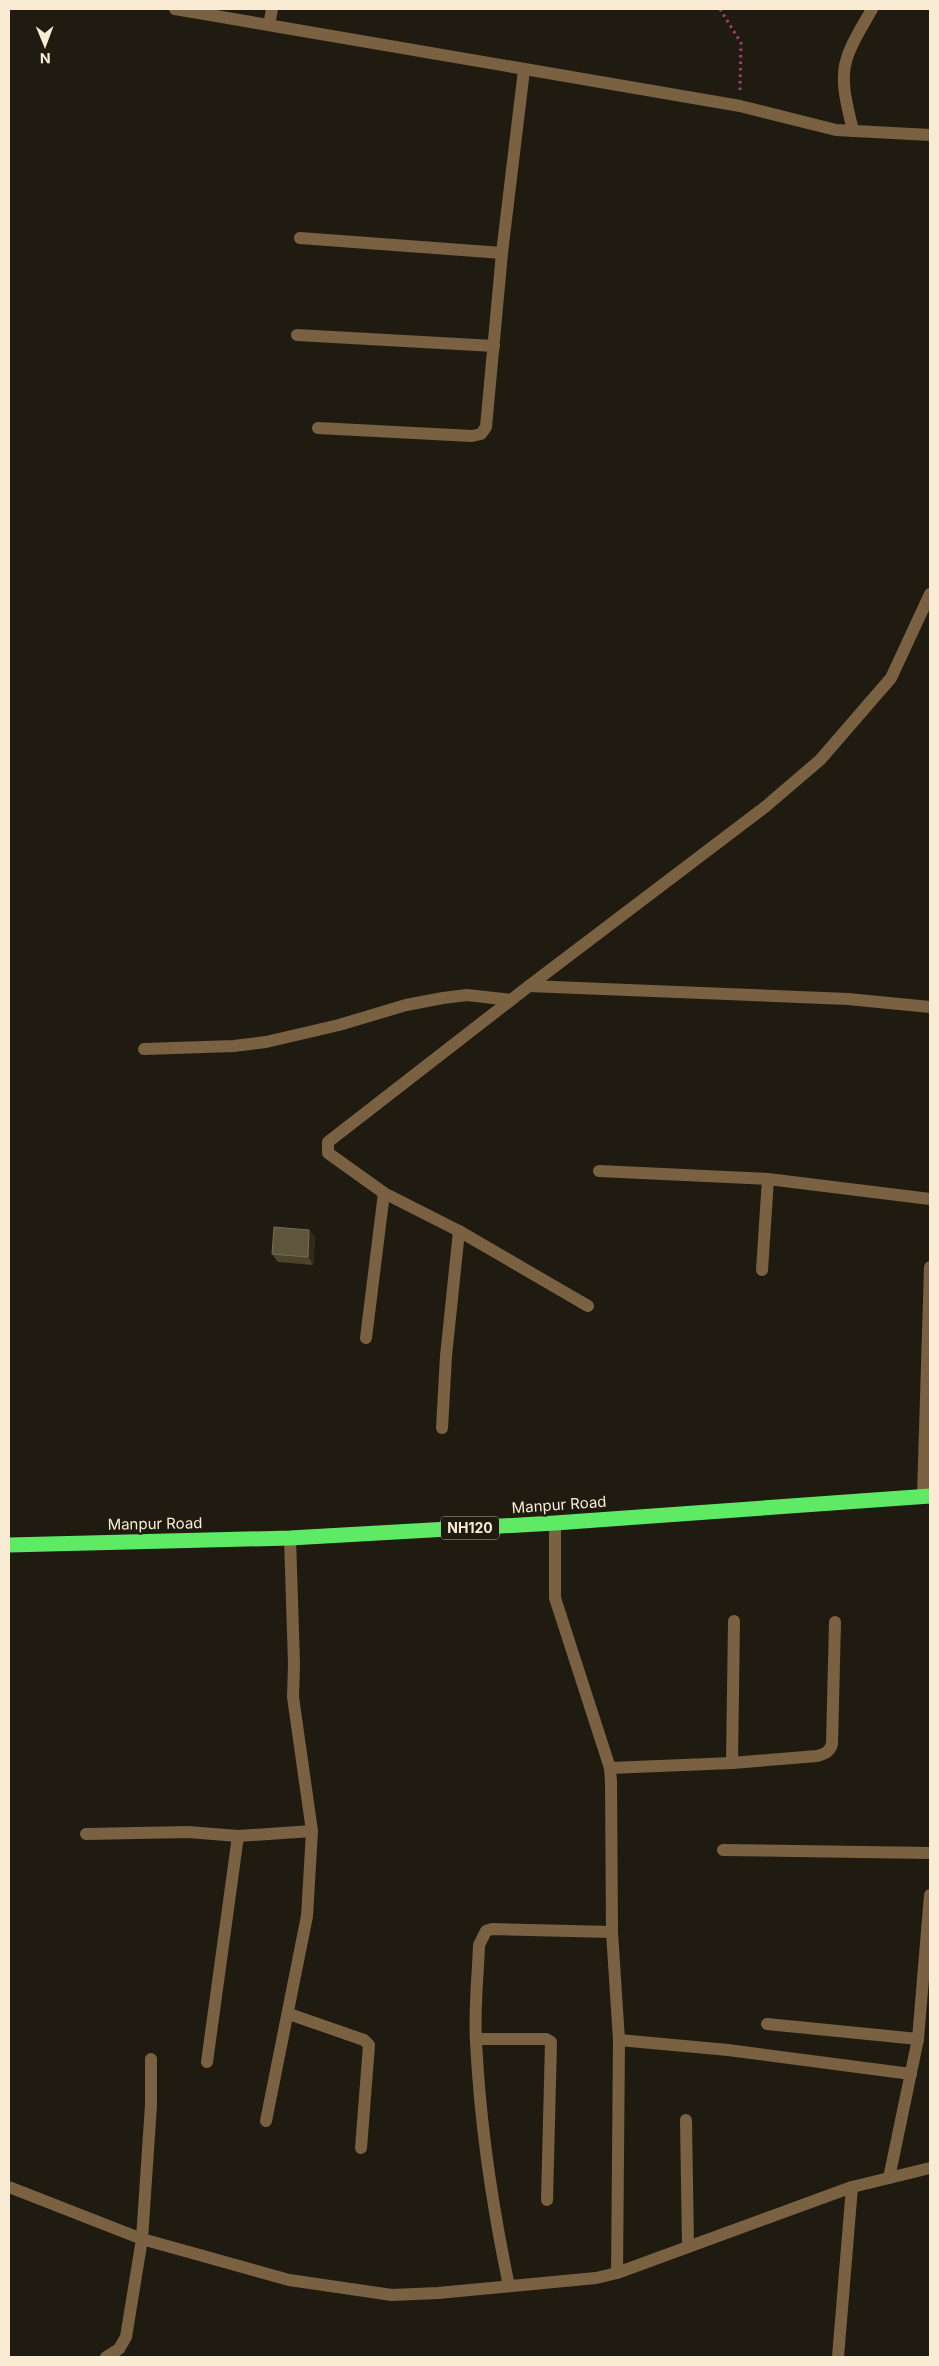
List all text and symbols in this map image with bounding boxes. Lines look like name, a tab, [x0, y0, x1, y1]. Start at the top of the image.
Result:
north arrow	[20, 20, 70, 70]
text: N	[40, 50, 51, 67]
street label: Manpur Road	[511, 1492, 607, 1517]
street label: Manpur Road	[107, 1513, 203, 1534]
road number: NH120	[441, 1516, 499, 1540]

